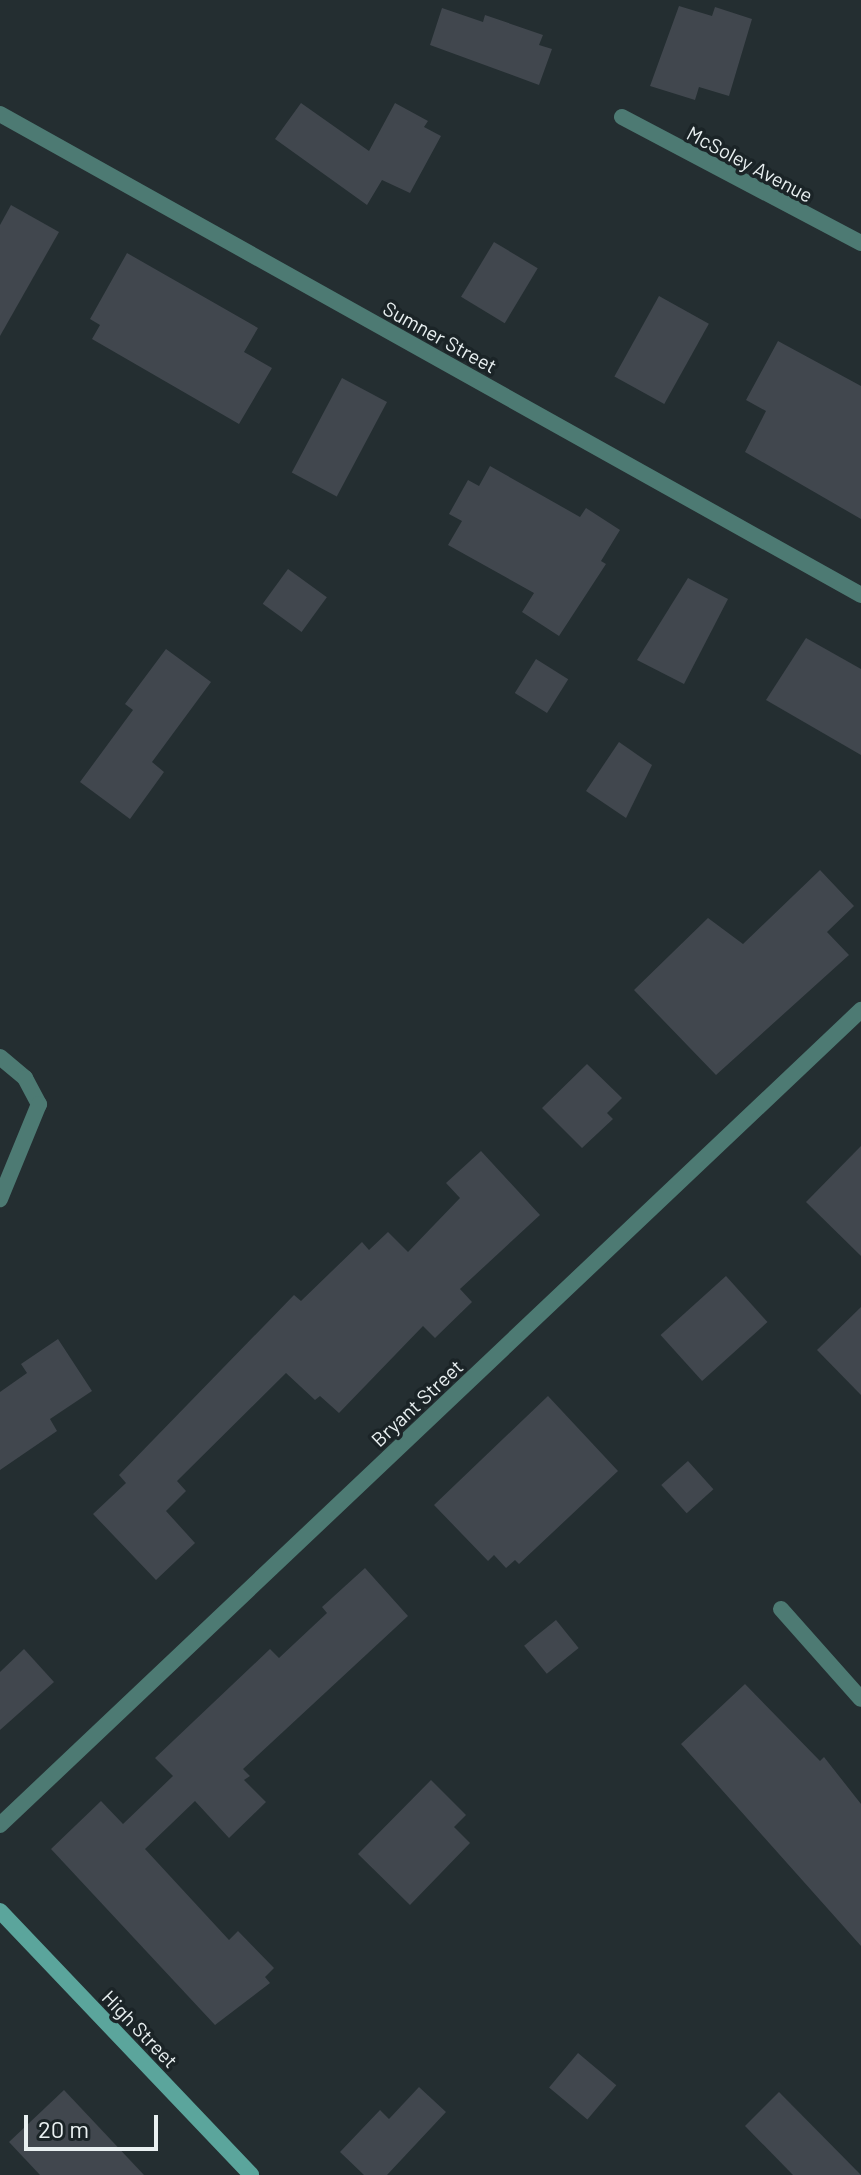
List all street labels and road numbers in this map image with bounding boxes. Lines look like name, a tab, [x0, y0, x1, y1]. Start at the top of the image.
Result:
street label: McSoley Avenue	[683, 121, 817, 207]
street label: Sumner Street	[379, 296, 501, 378]
street label: Bryant Street	[366, 1355, 468, 1451]
street label: High Street	[97, 1985, 183, 2073]

